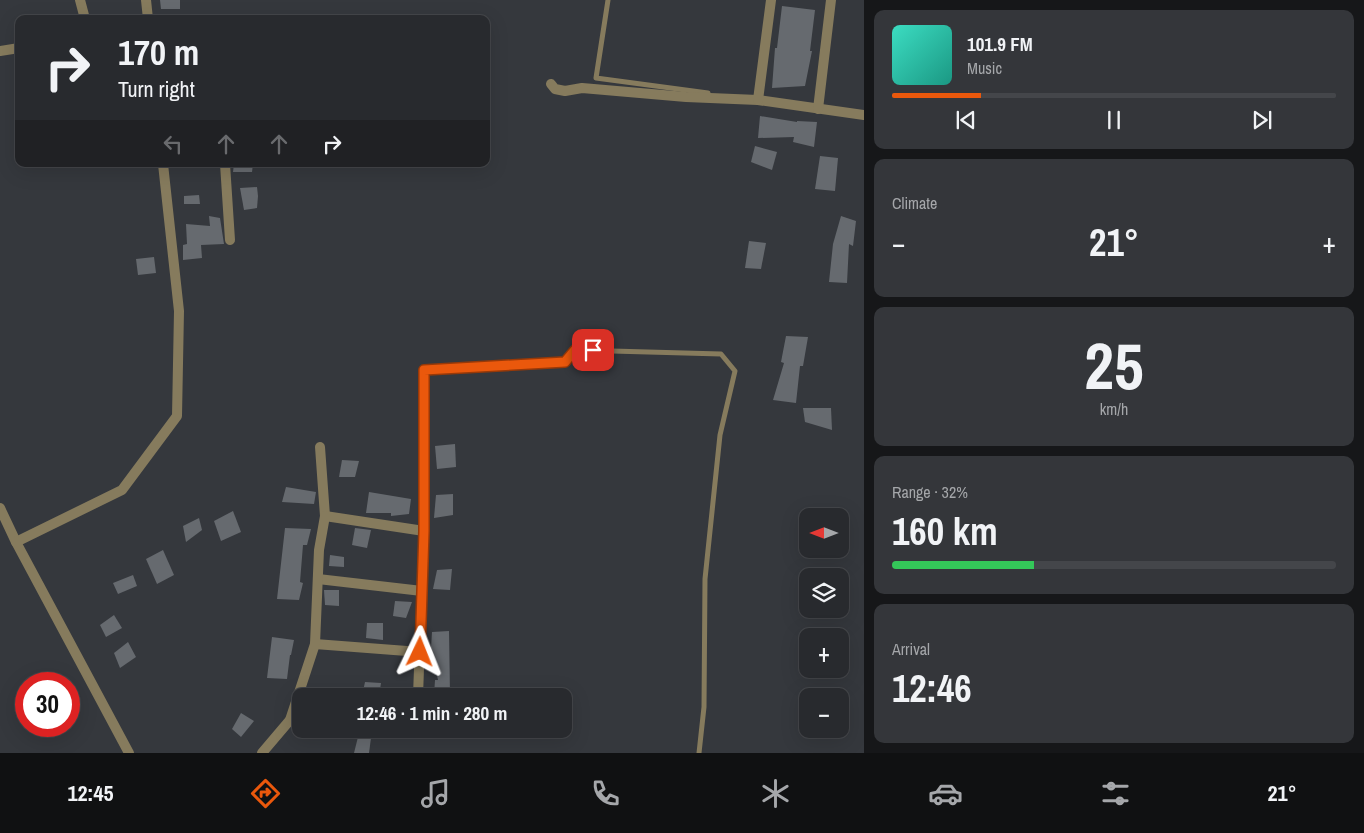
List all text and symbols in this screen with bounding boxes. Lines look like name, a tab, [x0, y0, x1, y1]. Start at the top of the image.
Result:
text: 170 m	[118, 29, 199, 76]
text: 101.9 FM	[967, 31, 1033, 57]
icon: right	[35, 35, 100, 100]
text: Music	[967, 57, 1002, 79]
text: Turn right	[118, 74, 195, 104]
icon: previous	[952, 106, 980, 134]
icon: pause	[1100, 106, 1128, 134]
icon: next	[1248, 106, 1276, 134]
icon: left	[159, 130, 187, 158]
icon: ahead	[212, 130, 240, 158]
icon: ahead	[265, 130, 293, 158]
icon: right	[318, 130, 346, 158]
text: Climate	[892, 192, 937, 214]
text: 21°	[1089, 217, 1139, 268]
text: −	[892, 224, 905, 262]
text: +	[1323, 224, 1336, 262]
text: 25	[1084, 322, 1144, 409]
pin	[572, 329, 614, 371]
icon: arrive	[579, 336, 607, 364]
text: km/h	[1100, 398, 1128, 420]
text: Range · 32%	[892, 481, 968, 503]
text: 160 km	[892, 506, 998, 557]
north arrow	[799, 508, 849, 558]
map controls	[799, 508, 849, 738]
button: layers	[799, 568, 849, 618]
position arrow	[393, 625, 445, 677]
button: +	[799, 628, 849, 678]
text: Arrival	[892, 638, 930, 660]
text: 12:46	[892, 663, 972, 714]
speed limit sign: 30	[15, 672, 80, 737]
button: −	[799, 688, 849, 738]
text: 12:46 · 1 min · 280 m	[357, 700, 507, 726]
icon: directions	[248, 776, 283, 811]
icon: music	[418, 776, 453, 811]
icon: phone	[588, 776, 623, 811]
icon: climate	[758, 776, 793, 811]
icon: car	[928, 776, 963, 811]
icon: filters	[1098, 776, 1133, 811]
text: 12:45	[67, 778, 114, 808]
text: 21°	[1268, 778, 1296, 808]

